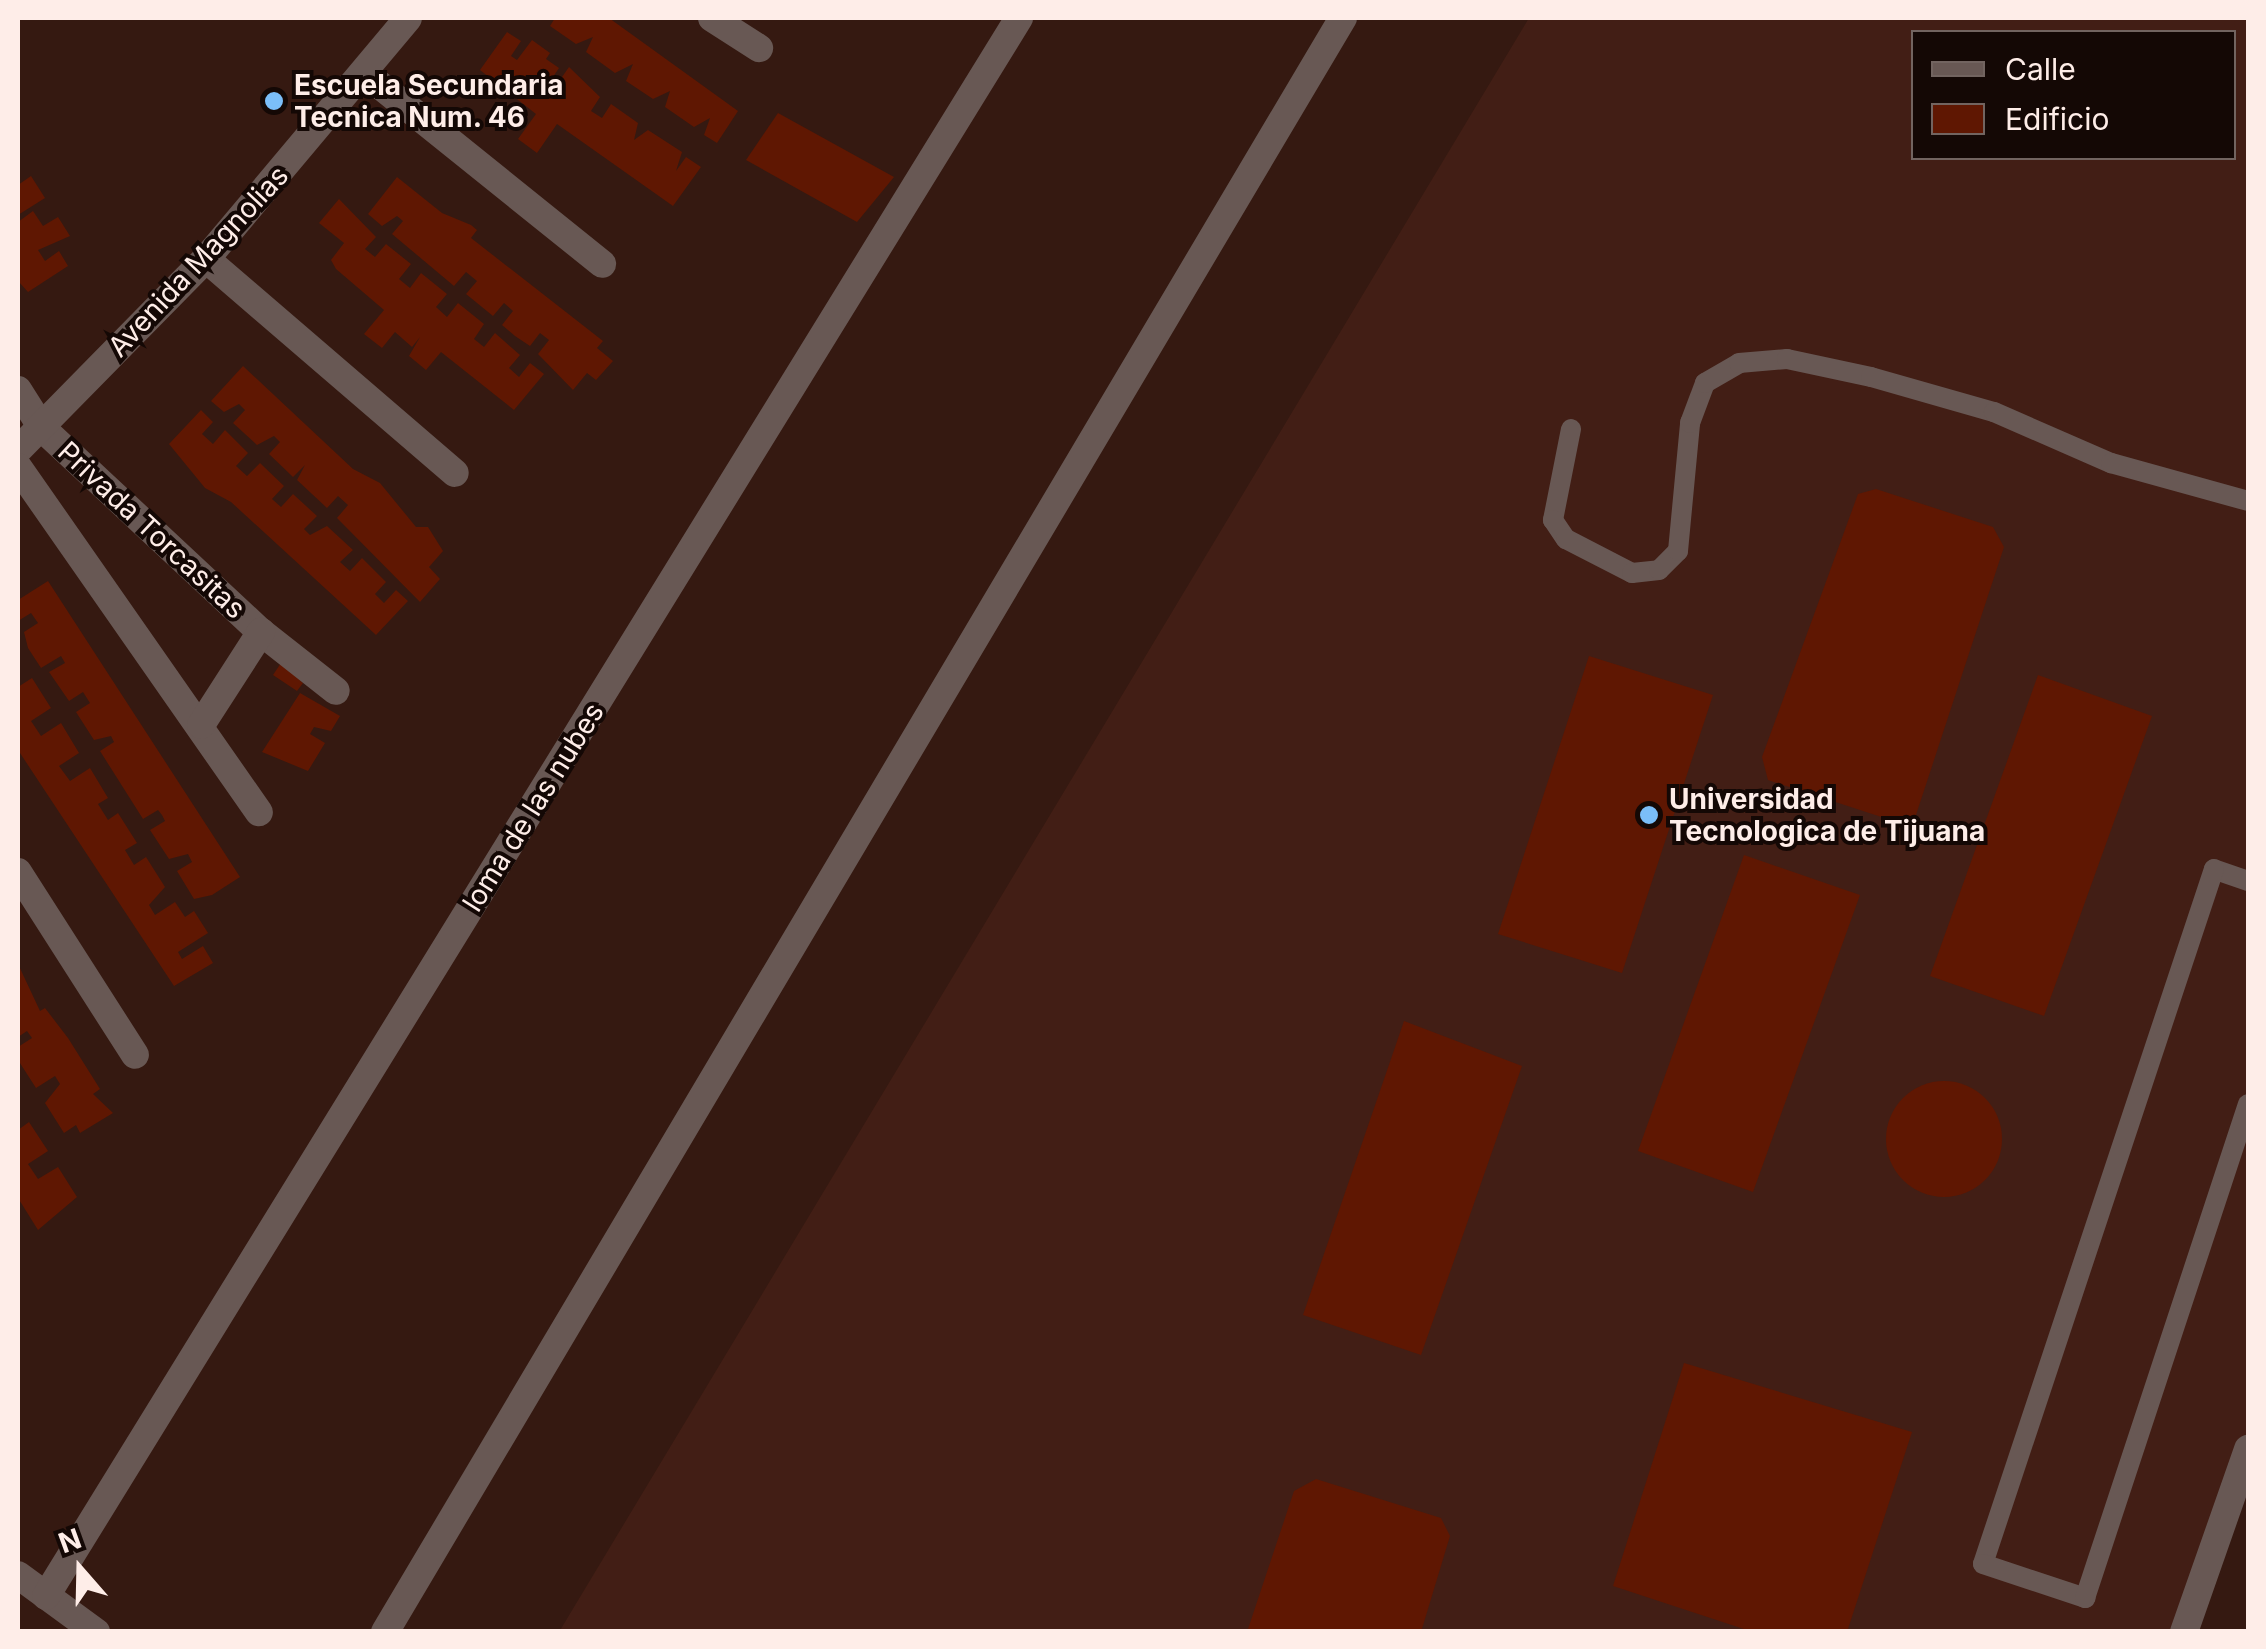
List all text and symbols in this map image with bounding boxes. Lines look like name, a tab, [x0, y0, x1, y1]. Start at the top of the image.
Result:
legend	[1911, 30, 2236, 160]
text: Calle	[2005, 51, 2076, 87]
place label: Escuela Secundaria Tecnica Num. 46	[294, 68, 563, 134]
marker: Escuela Secundaria Tecnica Num. 46	[263, 90, 285, 112]
text: Edificio	[2005, 101, 2109, 137]
street label: Avenida Magnolias	[101, 159, 295, 363]
street label: Privada Torcasitas	[51, 435, 253, 625]
street label: loma de las nubes	[455, 697, 611, 917]
place label: Universidad Tecnologica de Tijuana	[1669, 782, 1985, 848]
marker: Universidad Tecnologica de Tijuana	[1638, 804, 1660, 826]
north arrow	[30, 1519, 130, 1619]
text: N	[54, 1521, 86, 1560]

